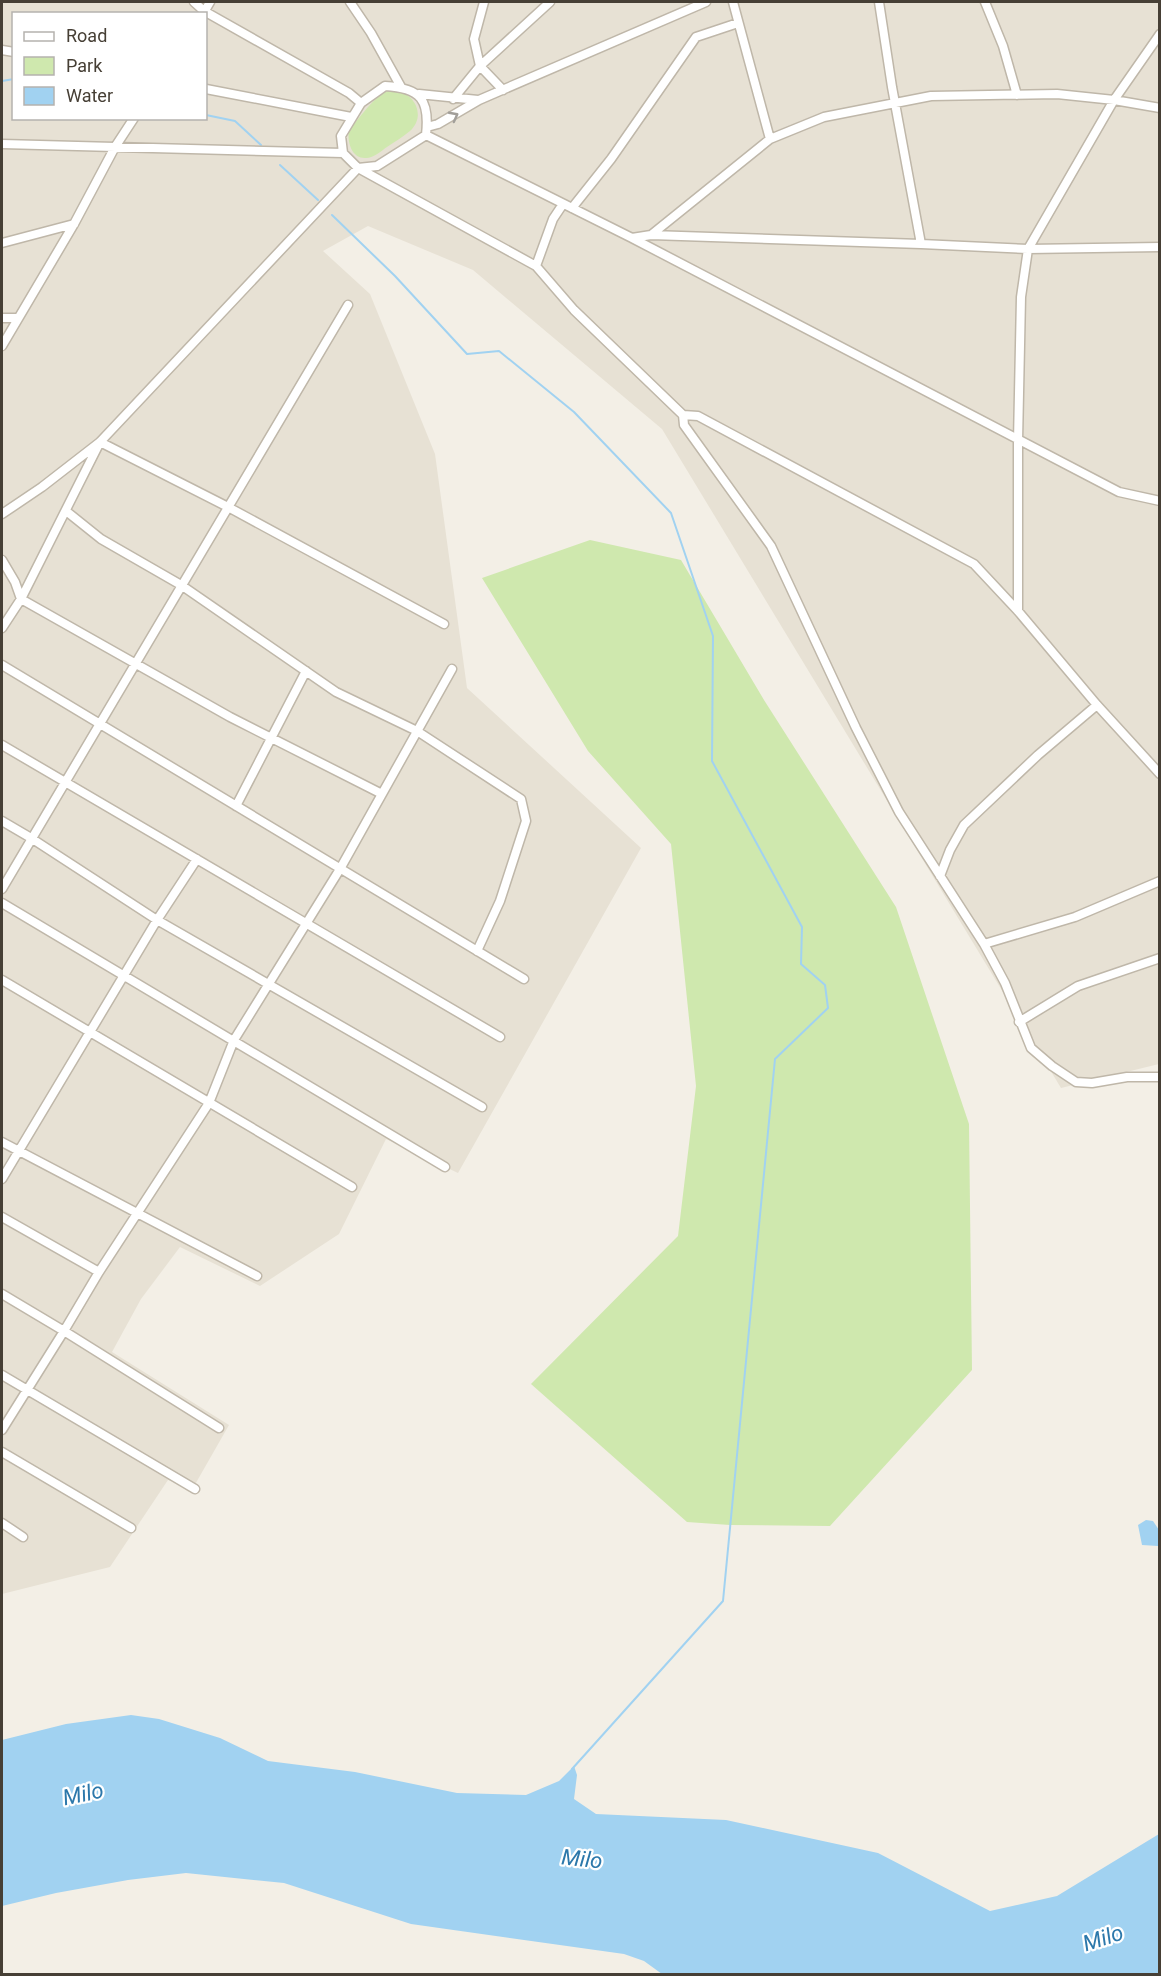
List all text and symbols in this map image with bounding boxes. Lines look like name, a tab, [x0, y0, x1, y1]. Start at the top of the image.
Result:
legend	[12, 12, 207, 120]
text: Road	[66, 25, 107, 46]
text: Park	[66, 55, 103, 76]
text: Water	[66, 85, 113, 106]
one-way arrow	[447, 112, 458, 123]
water label: Milo	[60, 1777, 106, 1811]
water label: Milo	[560, 1844, 604, 1874]
water label: Milo	[1080, 1920, 1126, 1956]

